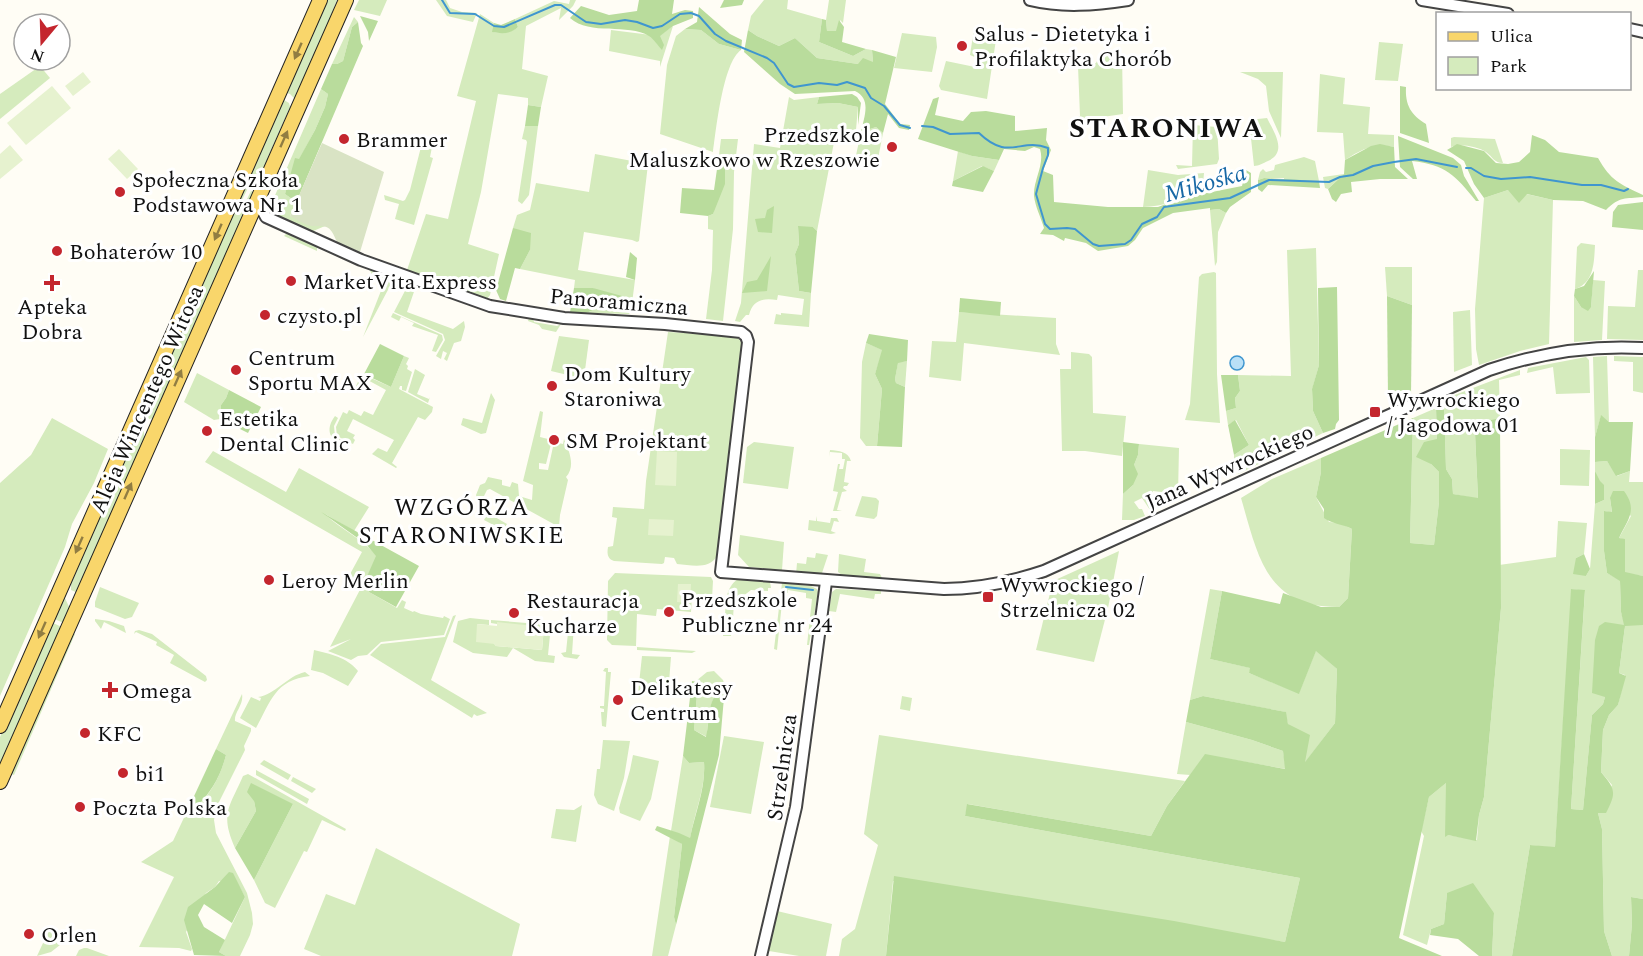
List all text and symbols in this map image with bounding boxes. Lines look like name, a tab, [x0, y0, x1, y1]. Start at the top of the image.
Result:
north arrow	[12, 12, 72, 72]
legend	[1436, 12, 1631, 90]
place label: Salus - Dietetyka i Profilaktyka Chorób	[974, 18, 1172, 76]
text: Ulica	[1490, 23, 1533, 50]
marker: Salus - Dietetyka i Profilaktyka Chorób	[955, 39, 969, 53]
text: N	[27, 42, 48, 69]
one-way arrow	[293, 42, 303, 60]
text: Park	[1490, 53, 1527, 80]
district label: STARONIWA	[1069, 107, 1265, 150]
place label: Przedszkole Maluszkowo w Rzeszowie	[629, 119, 880, 177]
place label: Brammer	[356, 124, 448, 157]
one-way arrow	[280, 130, 289, 147]
marker: Brammer	[337, 132, 351, 146]
marker: Przedszkole Maluszkowo w Rzeszowie	[885, 140, 899, 154]
water label: Mikośka	[1160, 155, 1251, 213]
place label: Społeczna Szkoła Podstawowa Nr 1	[132, 164, 302, 222]
marker: Społeczna Szkoła Podstawowa Nr 1	[113, 185, 127, 199]
one-way arrow	[213, 223, 223, 241]
place label: Bohaterów 10	[69, 236, 202, 269]
marker: Bohaterów 10	[50, 244, 64, 258]
place label: MarketVita Express	[303, 266, 497, 299]
marker: MarketVita Express	[284, 274, 298, 288]
marker: Apteka Dobra	[45, 276, 59, 290]
street label: Aleja Wincentego Witosa	[82, 280, 213, 519]
street label: Panoramiczna	[548, 280, 690, 325]
place label: Apteka Dobra	[17, 291, 87, 349]
place label: czysto.pl	[277, 300, 362, 333]
marker: czysto.pl	[258, 308, 272, 322]
place label: Centrum Sportu MAX	[248, 342, 372, 400]
place label: Dom Kultury Staroniwa	[564, 358, 692, 416]
marker: Centrum Sportu MAX	[229, 363, 243, 377]
one-way arrow	[174, 369, 183, 386]
marker: Dom Kultury Staroniwa	[545, 379, 559, 393]
place label: Wywrockiego / Jagodowa 01	[1387, 384, 1520, 442]
place label: Estetika Dental Clinic	[219, 403, 349, 461]
marker: Wywrockiego / Jagodowa 01	[1368, 405, 1382, 419]
street label: Jana Wywrockiego	[1140, 416, 1319, 519]
marker: Estetika Dental Clinic	[200, 424, 214, 438]
place label: SM Projektant	[566, 425, 707, 458]
marker: SM Projektant	[547, 433, 561, 447]
one-way arrow	[124, 482, 134, 500]
district label: WZGÓRZA STARONIWSKIE	[359, 490, 565, 554]
one-way arrow	[75, 537, 84, 554]
place label: Leroy Merlin	[281, 565, 409, 598]
place label: Wywrockiego / Strzelnicza 02	[1000, 569, 1145, 627]
marker: Leroy Merlin	[262, 573, 276, 587]
place label: Przedszkole Publiczne nr 24	[681, 584, 832, 642]
place label: Restauracja Kucharze	[526, 585, 640, 643]
marker: Wywrockiego / Strzelnicza 02	[981, 590, 995, 604]
marker: Przedszkole Publiczne nr 24	[662, 605, 676, 619]
marker: Restauracja Kucharze	[507, 606, 521, 620]
one-way arrow	[38, 622, 47, 639]
place label: Delikatesy Centrum	[630, 672, 734, 730]
place label: Omega	[122, 675, 192, 708]
marker: Omega	[103, 683, 117, 697]
marker: Delikatesy Centrum	[611, 693, 625, 707]
street label: Strzelnicza	[759, 711, 806, 823]
place label: KFC	[97, 718, 142, 751]
marker: KFC	[78, 726, 92, 740]
place label: bi1	[135, 758, 165, 791]
marker: bi1	[116, 766, 130, 780]
place label: Poczta Polska	[92, 792, 227, 825]
marker: Poczta Polska	[73, 800, 87, 814]
place label: Orlen	[41, 919, 97, 952]
marker: Orlen	[22, 927, 36, 941]

